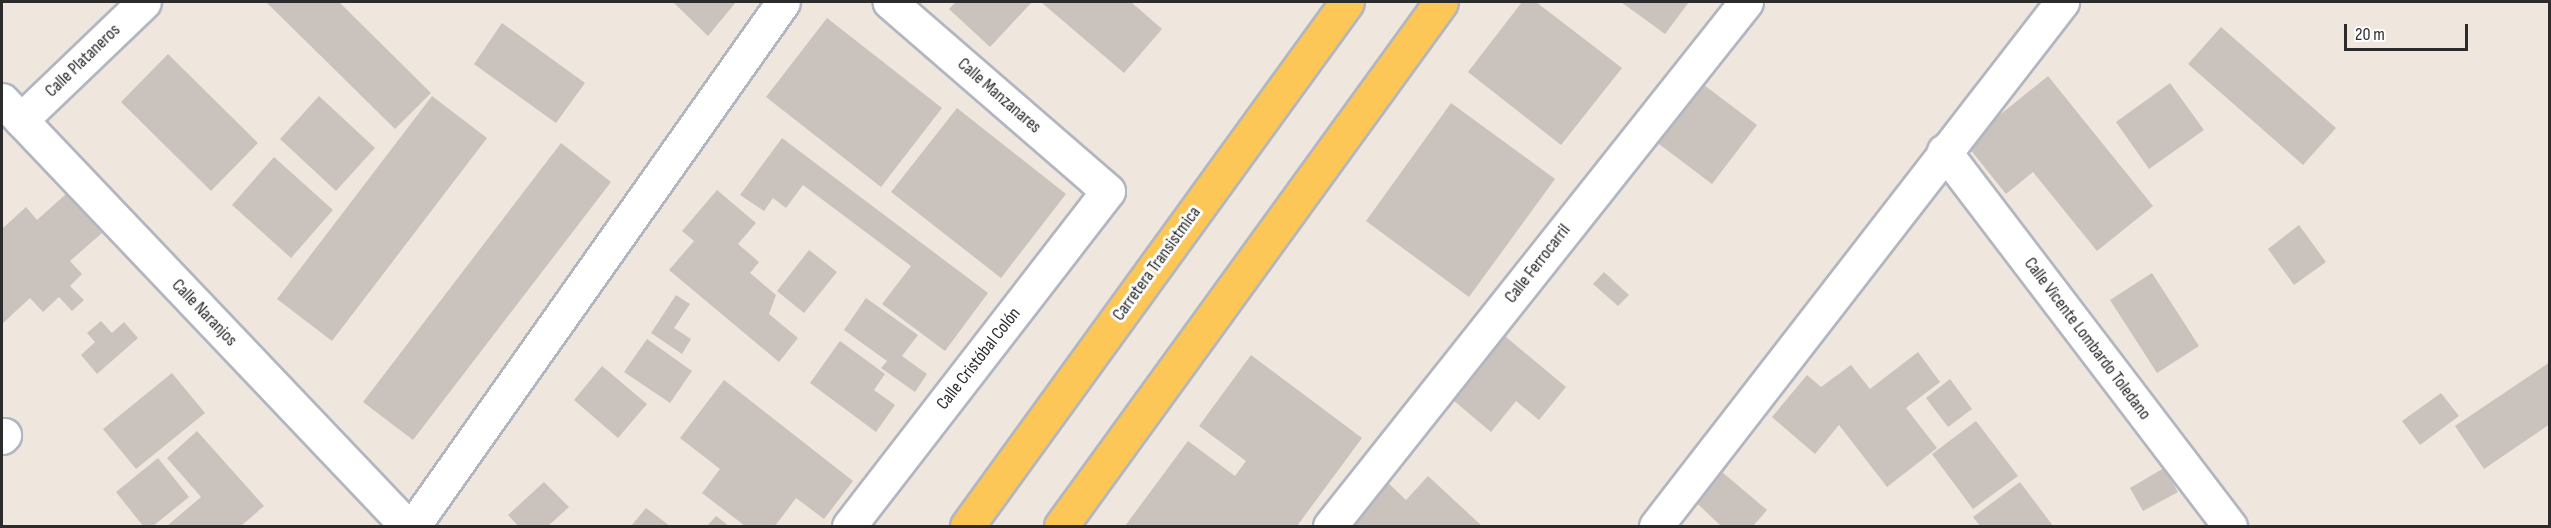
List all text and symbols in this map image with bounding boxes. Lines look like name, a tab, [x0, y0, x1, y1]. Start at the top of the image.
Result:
scale bar	[2347, 12, 2472, 50]
street label: Calle Plataneros	[41, 20, 125, 102]
text: 20 m	[2355, 24, 2385, 45]
street label: Calle Manzanares	[953, 54, 1045, 138]
street label: Carretera Transistmica	[1108, 203, 1206, 325]
street label: Calle Ferrocarril	[1500, 220, 1576, 308]
street label: Calle Vicente Lombardo Toledano	[2019, 254, 2155, 424]
street label: Calle Naranjos	[167, 275, 241, 351]
street label: Calle Cristóbal Colón	[932, 304, 1026, 414]

